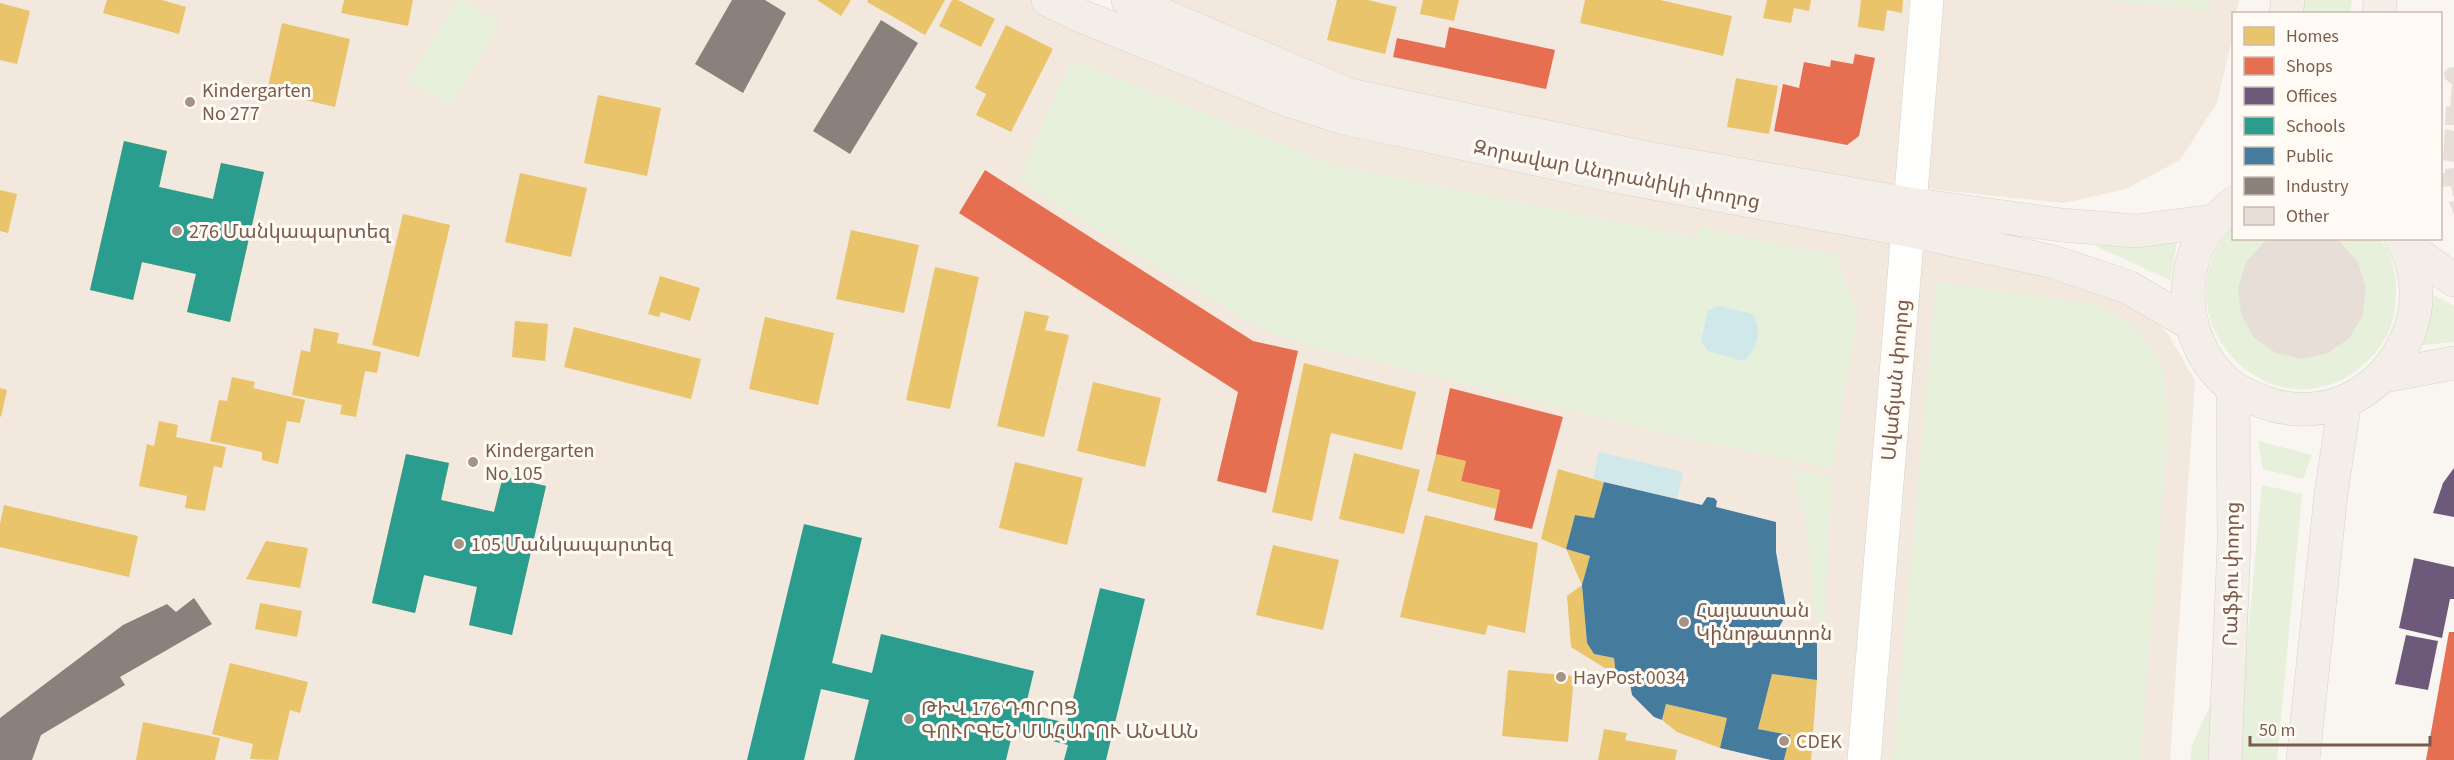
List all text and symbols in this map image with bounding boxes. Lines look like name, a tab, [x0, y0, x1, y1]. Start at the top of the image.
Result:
legend	[2232, 12, 2442, 240]
text: Homes	[2286, 24, 2339, 49]
text: Shops	[2286, 54, 2333, 79]
place label: Kindergarten No 277	[202, 77, 311, 128]
text: Offices	[2286, 84, 2337, 109]
marker: Kindergarten No 277	[183, 95, 197, 109]
text: Schools	[2286, 114, 2345, 139]
street label: Զորավար Անդրանիկի փողոց	[1471, 133, 1763, 217]
text: Public	[2286, 144, 2333, 169]
text: Industry	[2286, 174, 2349, 199]
text: Other	[2286, 204, 2330, 229]
place label: 276 Մանկապարտեզ	[189, 218, 391, 246]
marker: 276 Մանկապարտեզ	[170, 224, 184, 238]
street label: Սվաճյան փողոց	[1875, 298, 1917, 462]
place label: Kindergarten No 105	[485, 437, 594, 488]
marker: Kindergarten No 105	[466, 455, 480, 469]
street label: Րաֆֆու փողոց	[2217, 502, 2247, 647]
place label: 105 Մանկապարտեզ	[471, 531, 673, 559]
marker: 105 Մանկապարտեզ	[452, 537, 466, 551]
place label: Հայաստան Կինոթատրոն	[1696, 597, 1832, 648]
marker: Հայաստան Կինոթատրոն	[1677, 615, 1691, 629]
place label: HayPost 0034	[1573, 664, 1686, 692]
marker: HayPost 0034	[1554, 670, 1568, 684]
place label: ԹԻՎ 176 ԴՊՐՈՑ ԳՈՒՐԳԵՆ ՄԱՀԱՐՈՒ ԱՆՎԱՆ	[921, 695, 1199, 746]
scale bar	[2250, 709, 2430, 747]
marker: ԹԻՎ 176 ԴՊՐՈՑ ԳՈՒՐԳԵՆ ՄԱՀԱՐՈՒ ԱՆՎԱՆ	[902, 712, 916, 726]
text: 50 m	[2259, 718, 2295, 743]
place label: CDEK	[1796, 728, 1842, 756]
marker: CDEK	[1777, 734, 1791, 748]

